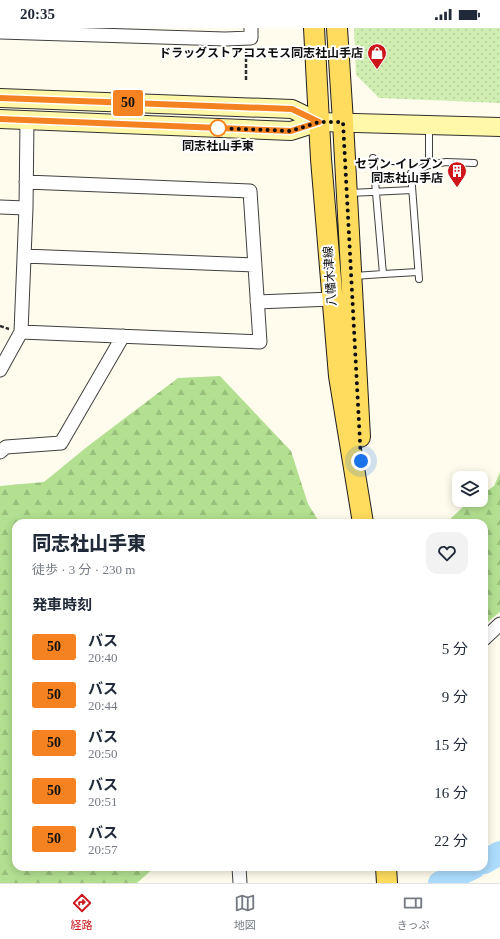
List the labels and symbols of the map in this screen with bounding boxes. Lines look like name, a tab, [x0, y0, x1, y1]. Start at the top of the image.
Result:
shop icon: ドラッグストアコスモス同志社山手店	[366, 42, 388, 70]
place label: ドラッグストアコスモス同志社山手店	[159, 46, 363, 60]
line badge: 50	[110, 90, 146, 116]
marker: 同志社山手東	[209, 119, 227, 137]
place label: 同志社山手東	[182, 139, 254, 153]
place label: セブン-イレブン 同志社山手店	[355, 157, 443, 185]
building icon: セブン-イレブン 同志社山手店	[446, 160, 468, 188]
street label: 八幡木津線	[321, 246, 339, 306]
your location	[351, 451, 371, 471]

